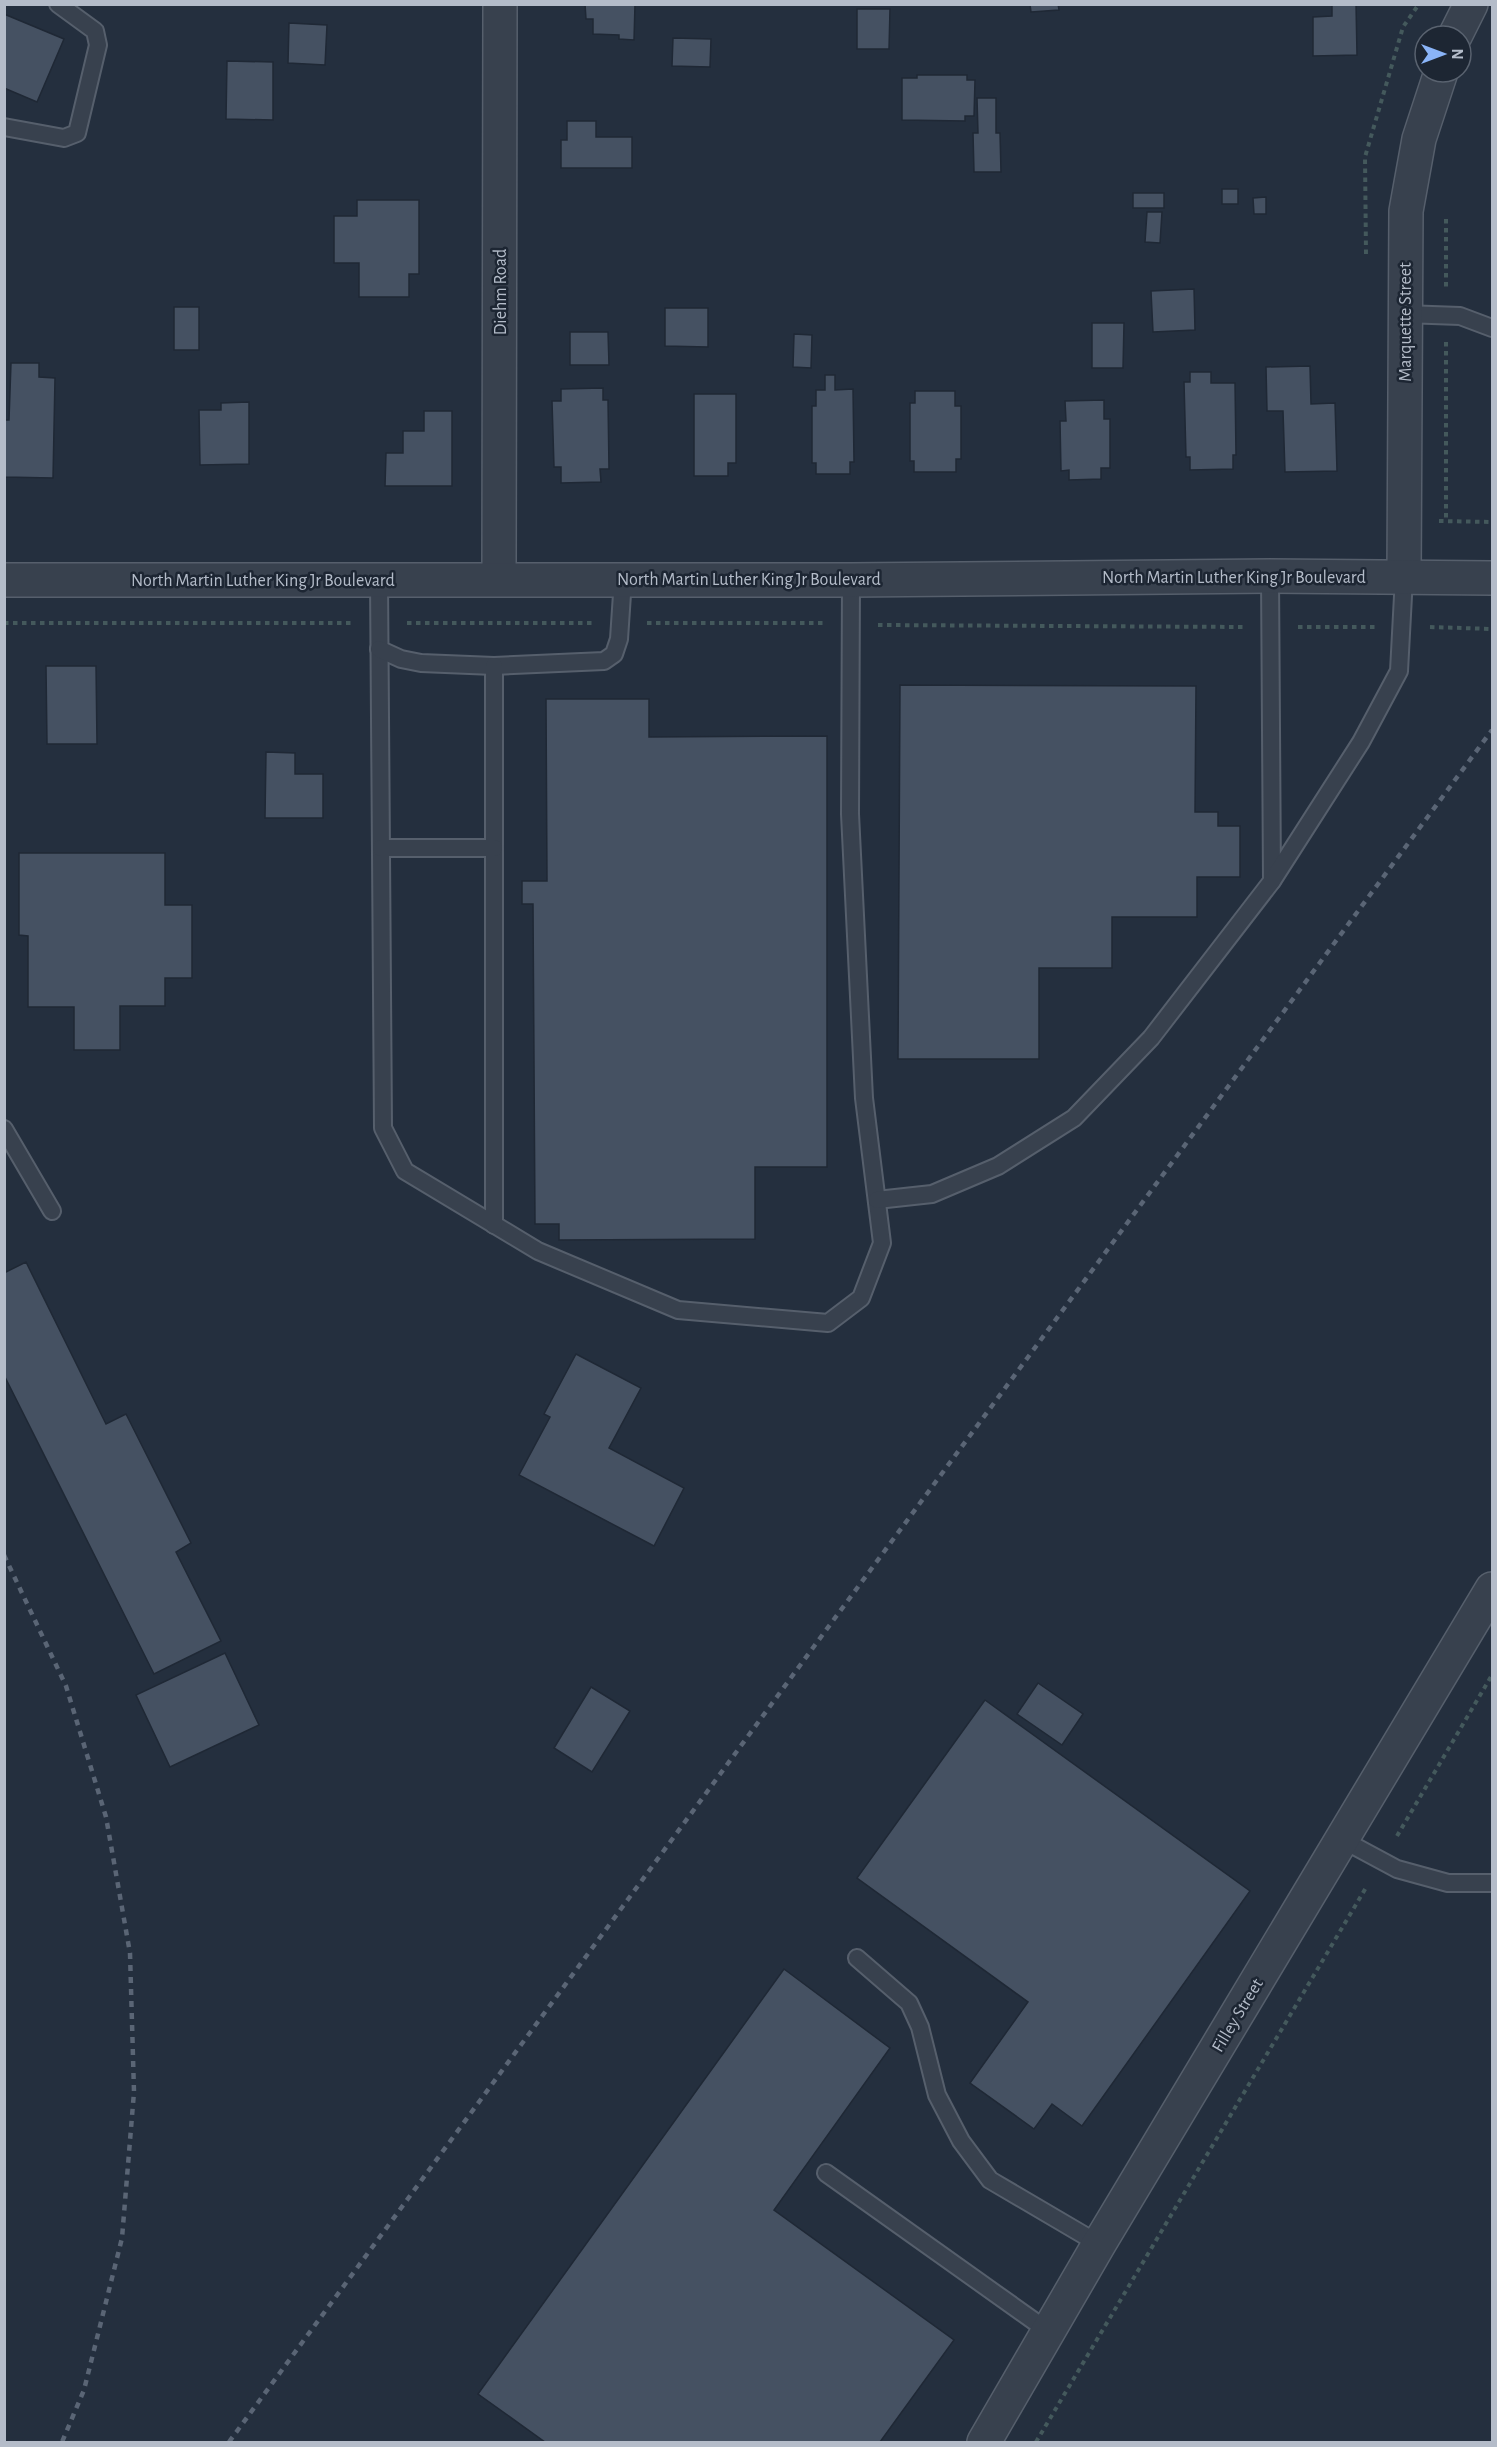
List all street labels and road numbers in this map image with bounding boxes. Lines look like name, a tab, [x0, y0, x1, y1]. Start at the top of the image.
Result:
street label: Diehm Road	[492, 249, 510, 335]
street label: Marquette Street	[1397, 262, 1415, 382]
street label: North Martin Luther King Jr Boulevard	[1102, 569, 1366, 587]
street label: North Martin Luther King Jr Boulevard	[617, 571, 881, 589]
street label: North Martin Luther King Jr Boulevard	[131, 572, 395, 590]
street label: Filley Street	[1209, 1975, 1267, 2055]

